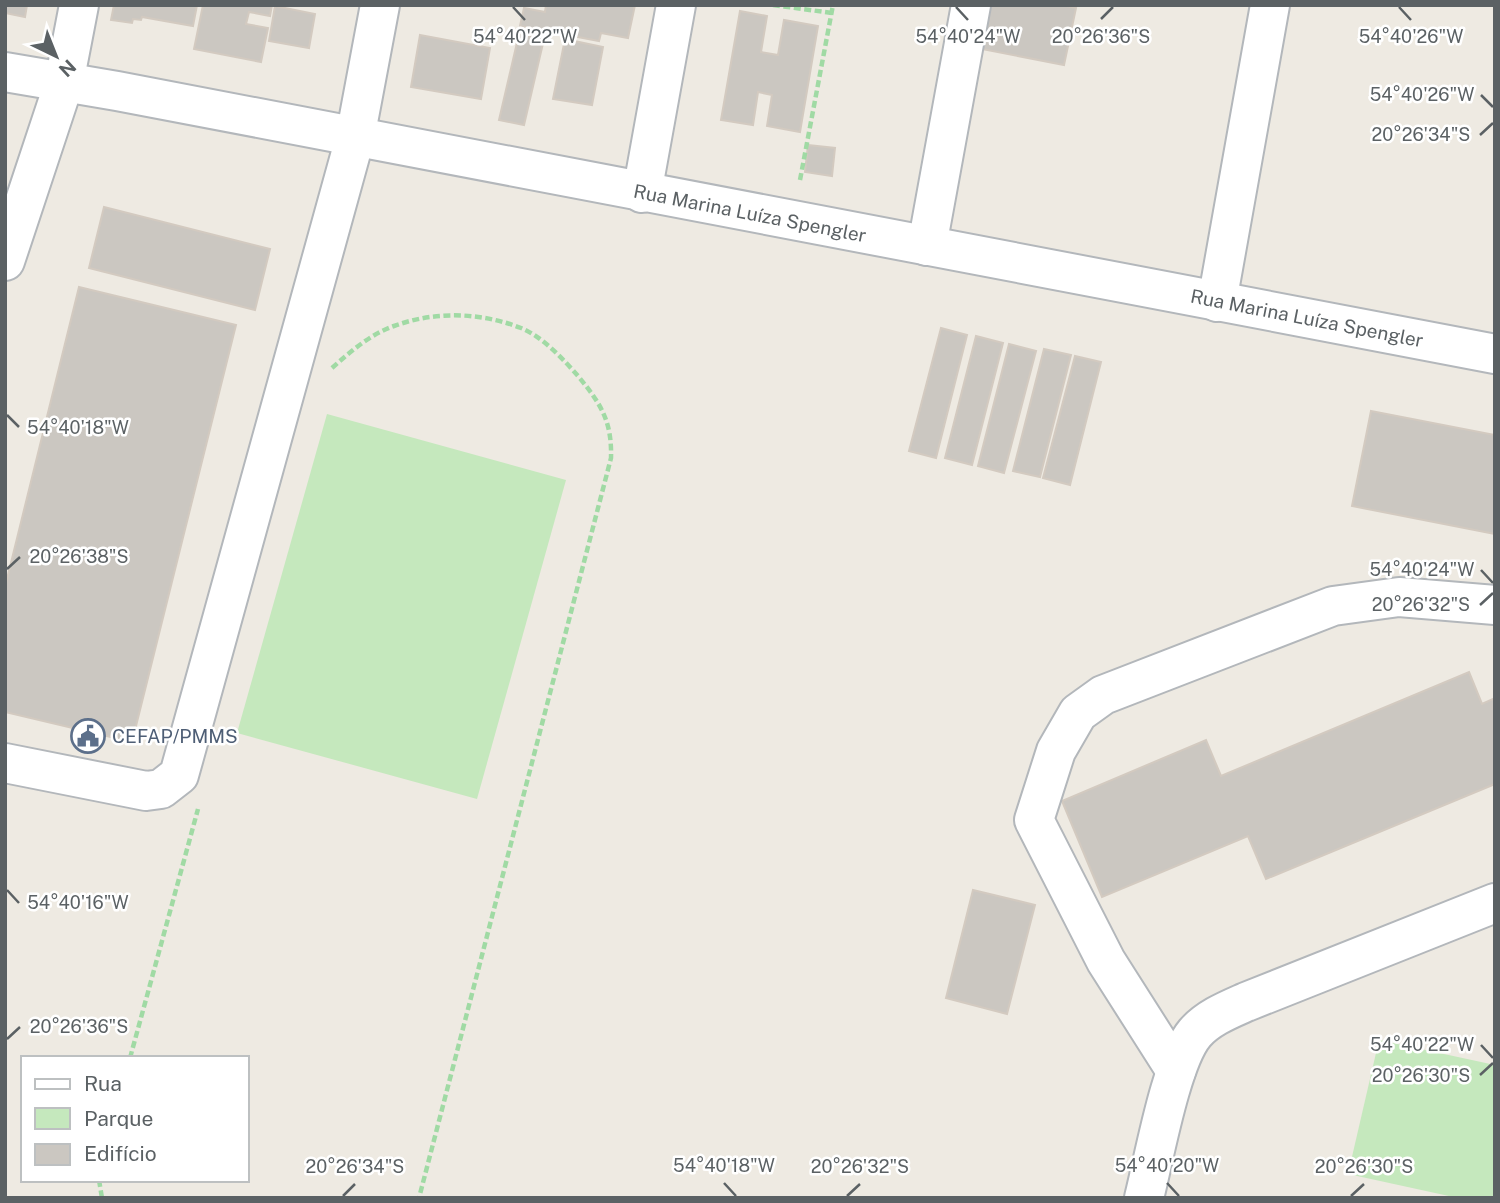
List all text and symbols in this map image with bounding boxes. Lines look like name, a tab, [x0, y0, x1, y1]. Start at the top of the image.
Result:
north arrow	[21, 21, 91, 91]
text: 54°40'22"W	[473, 26, 577, 47]
text: 54°40'24"W	[916, 26, 1020, 47]
text: 20°26'36"S	[1052, 26, 1150, 47]
text: 54°40'26"W	[1359, 26, 1463, 47]
text: N	[55, 55, 81, 82]
text: 54°40'26"W	[1370, 84, 1474, 105]
text: 20°26'34"S	[1372, 124, 1470, 145]
street label: Rua Marina Luíza Spengler	[632, 180, 868, 246]
street label: Rua Marina Luíza Spengler	[1189, 285, 1425, 351]
text: 54°40'18"W	[27, 417, 129, 438]
text: 20°26'38"S	[29, 546, 129, 567]
text: 54°40'24"W	[1370, 559, 1474, 580]
text: 20°26'32"S	[1372, 594, 1470, 615]
public building icon: CEFAP/PMMS	[69, 717, 107, 755]
place label: CEFAP/PMMS	[112, 725, 238, 747]
text: 54°40'16"W	[27, 892, 129, 913]
text: 20°26'36"S	[30, 1016, 128, 1037]
text: 54°40'22"W	[1370, 1034, 1474, 1055]
legend	[21, 1056, 248, 1182]
text: 20°26'30"S	[1372, 1065, 1470, 1086]
text: Rua	[84, 1071, 122, 1096]
text: Parque	[84, 1106, 153, 1131]
text: Edifício	[84, 1141, 157, 1166]
text: 54°40'18"W	[673, 1155, 775, 1176]
text: 54°40'20"W	[1115, 1155, 1219, 1176]
text: 20°26'34"S	[306, 1156, 404, 1177]
text: 20°26'32"S	[811, 1156, 909, 1177]
text: 20°26'30"S	[1315, 1156, 1413, 1177]

